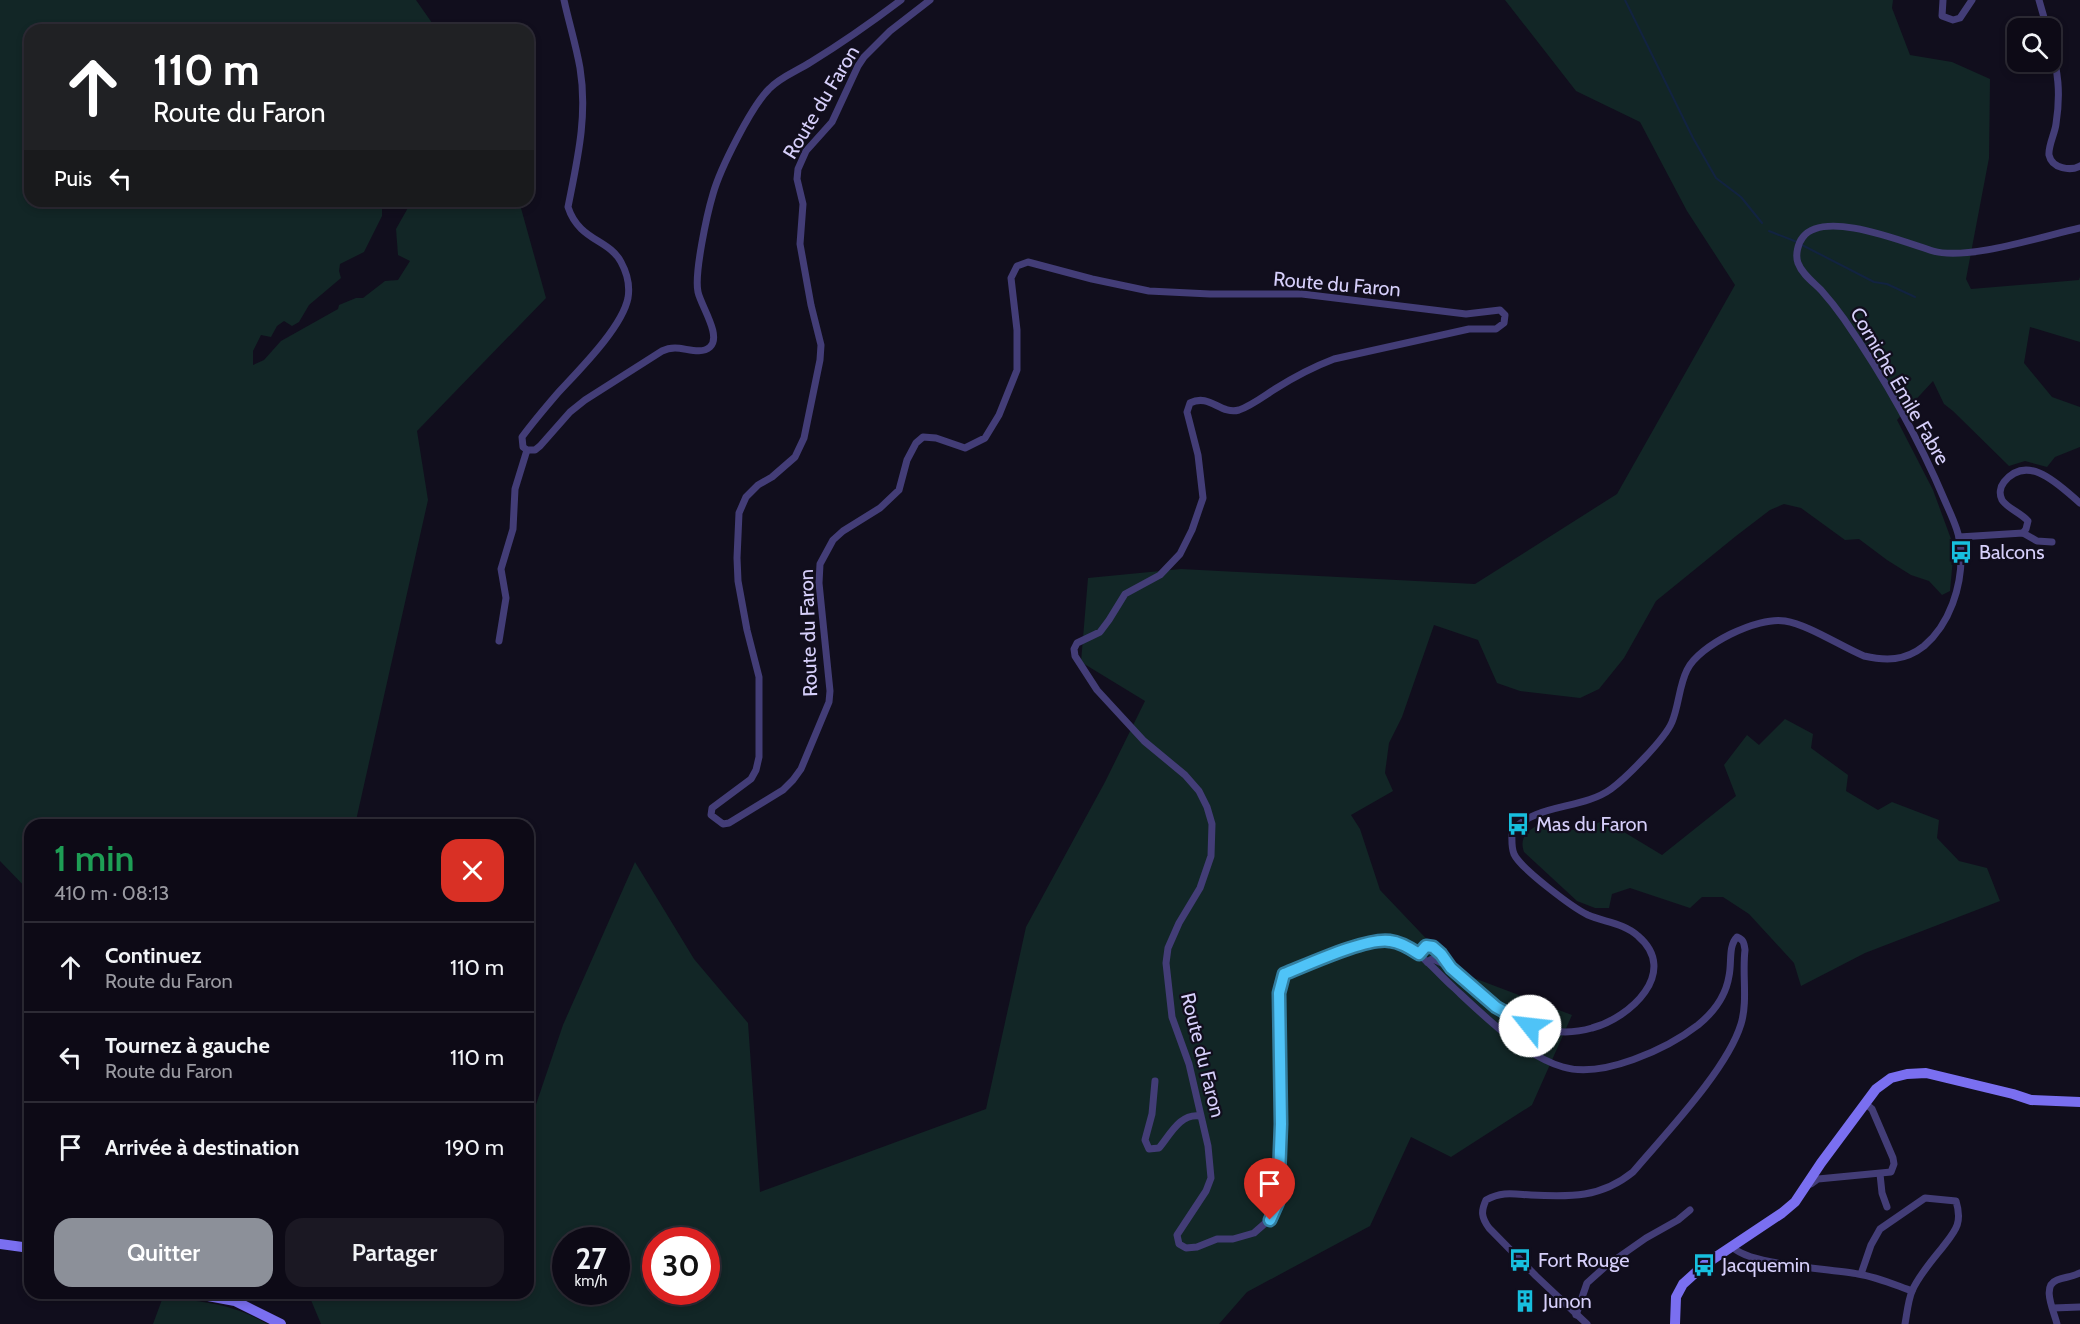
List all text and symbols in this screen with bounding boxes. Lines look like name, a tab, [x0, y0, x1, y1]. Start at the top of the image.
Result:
map controls	[2007, 18, 2061, 72]
button: search	[2007, 18, 2061, 72]
street label: Route du Faron	[778, 41, 864, 163]
text: 110 m	[153, 44, 260, 96]
icon: ahead	[54, 48, 132, 126]
text: Route du Faron	[153, 96, 326, 129]
icon: left	[104, 162, 137, 195]
text: Puis	[54, 165, 92, 192]
street label: Route du Faron	[1272, 266, 1402, 302]
street label: Corniche Émile Fabre	[1845, 303, 1955, 469]
bus stop icon: Balcons	[1948, 539, 1974, 565]
place label: Balcons	[1979, 540, 2045, 564]
street label: Route du Faron	[794, 569, 822, 697]
bus stop icon: Mas du Faron	[1505, 811, 1531, 837]
place label: Mas du Faron	[1536, 812, 1648, 836]
text: 1 min	[54, 836, 134, 880]
button: close	[441, 839, 504, 902]
text: 410 m · 08:13	[54, 881, 169, 905]
text: Continuez	[105, 942, 202, 969]
icon: ahead	[54, 951, 87, 984]
text: 110 m	[450, 954, 504, 981]
text: Route du Faron	[105, 969, 233, 993]
street label: Route du Faron	[1176, 990, 1230, 1120]
position arrow	[1498, 994, 1562, 1058]
text: Tournez à gauche	[105, 1032, 270, 1059]
icon: left	[54, 1041, 87, 1074]
text: 110 m	[450, 1044, 504, 1071]
text: Route du Faron	[105, 1059, 233, 1083]
icon: arrive	[54, 1131, 87, 1164]
text: Arrivée à destination	[105, 1134, 299, 1161]
text: 190 m	[445, 1134, 504, 1161]
pin	[1244, 1158, 1295, 1220]
icon: arrive	[1253, 1167, 1286, 1200]
button: Quitter	[54, 1218, 273, 1287]
button: Partager	[285, 1218, 504, 1287]
speed limit sign: 30	[642, 1227, 720, 1305]
text: 27	[575, 1240, 607, 1277]
bus stop icon: Fort Rouge	[1507, 1247, 1533, 1273]
place label: Fort Rouge	[1538, 1248, 1630, 1272]
bus stop icon: Jacquemin	[1691, 1252, 1717, 1278]
place label: Jacquemin	[1721, 1253, 1810, 1277]
text: km/h	[575, 1272, 607, 1290]
building icon: Junon	[1512, 1288, 1538, 1314]
place label: Junon	[1542, 1289, 1592, 1313]

